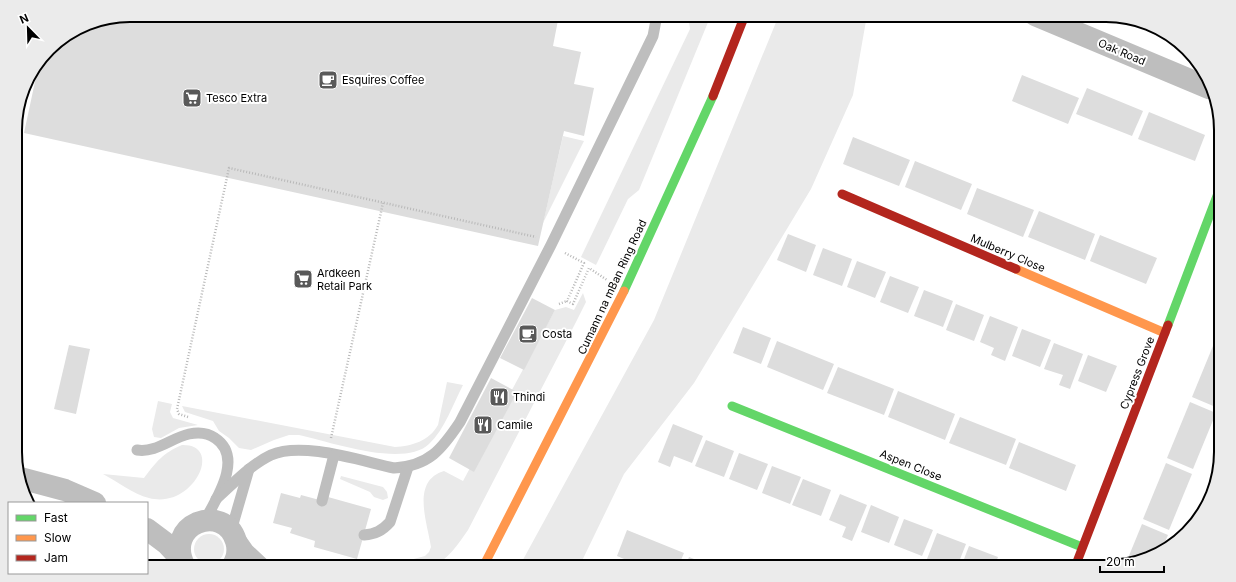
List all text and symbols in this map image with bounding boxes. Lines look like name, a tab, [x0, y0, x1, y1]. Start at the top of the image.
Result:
north arrow	[8, 8, 48, 48]
text: N	[17, 11, 31, 27]
street label: Oak Road	[1096, 36, 1148, 68]
cafe icon: Esquires Coffee	[317, 69, 339, 91]
place label: Esquires Coffee	[342, 73, 424, 87]
supermarket icon: Tesco Extra	[181, 87, 203, 109]
place label: Tesco Extra	[206, 91, 267, 105]
street label: Cumann na mBan Ring Road	[575, 217, 649, 357]
street label: Mulberry Close	[969, 231, 1047, 275]
place label: Ardkeen Retail Park	[317, 266, 372, 293]
supermarket icon: Ardkeen Retail Park	[292, 268, 314, 290]
cafe icon: Costa	[517, 323, 539, 345]
place label: Costa	[542, 327, 572, 341]
street label: Cypress Grove	[1117, 335, 1157, 411]
restaurant icon: Thindi	[488, 386, 510, 408]
place label: Thindi	[513, 390, 545, 404]
restaurant icon: Camile	[472, 414, 494, 436]
place label: Camile	[497, 418, 533, 432]
street label: Aspen Close	[878, 446, 944, 484]
legend	[8, 502, 148, 574]
text: Fast	[44, 510, 68, 525]
text: Slow	[44, 530, 72, 545]
scale bar	[1100, 548, 1164, 574]
text: Jam	[44, 550, 68, 565]
text: 20 m	[1106, 554, 1135, 569]

